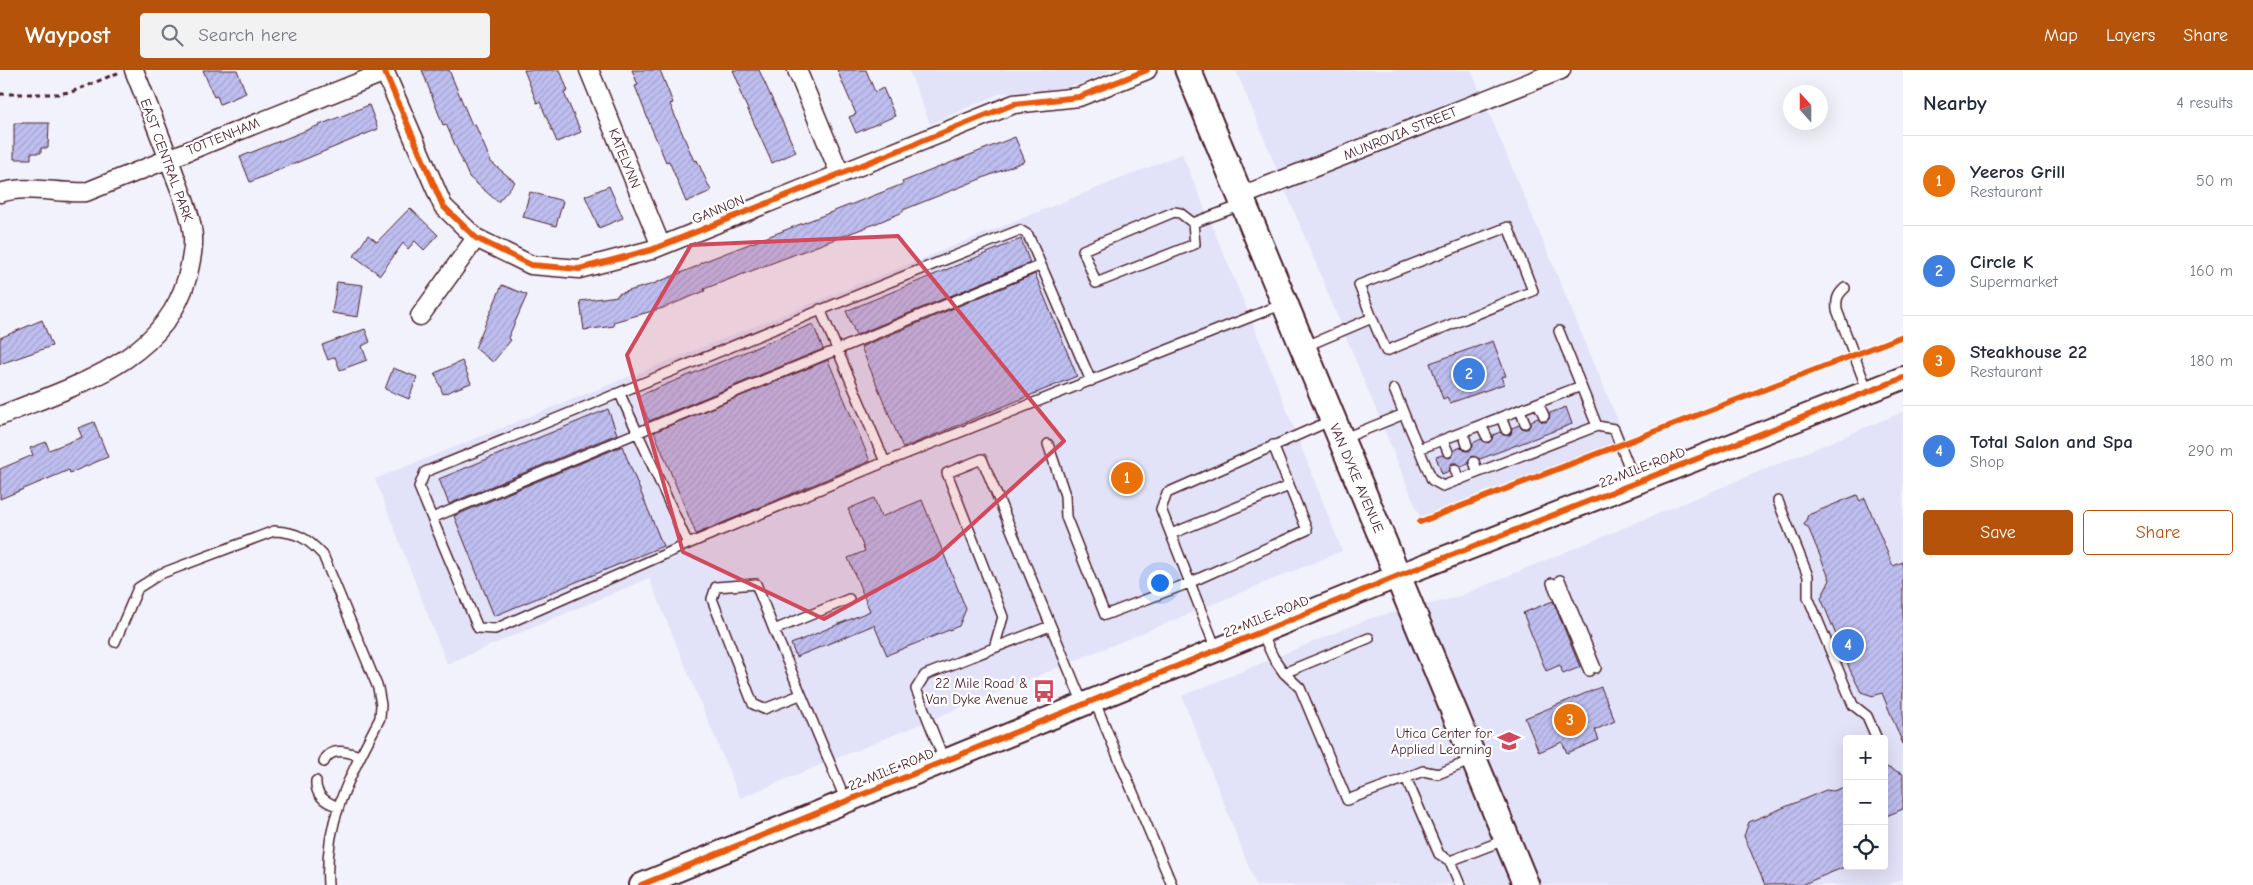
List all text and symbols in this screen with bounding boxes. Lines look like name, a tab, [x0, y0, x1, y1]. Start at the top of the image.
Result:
search box	[140, 13, 490, 58]
text: Waypost	[25, 21, 110, 49]
icon: search	[158, 21, 186, 49]
text: Search here	[198, 24, 297, 46]
text: Map	[2044, 25, 2078, 46]
text: Layers	[2106, 25, 2155, 46]
text: Share	[2183, 25, 2228, 46]
north arrow	[1783, 85, 1828, 130]
text: Nearby	[1923, 91, 1987, 115]
text: 4 results	[2176, 94, 2233, 112]
street label: EAST CENTRAL PARK	[136, 96, 197, 224]
street label: MUNROVIA STREET	[1341, 103, 1460, 164]
street label: TOTTENHAM	[184, 114, 262, 159]
street label: KATELYNN	[605, 126, 644, 191]
text: Yeeros Grill	[1970, 161, 2065, 183]
text: 1	[1936, 172, 1942, 190]
text: 50 m	[2196, 172, 2233, 190]
text: Restaurant	[1970, 183, 2042, 201]
street label: GANNON	[690, 191, 747, 228]
text: Circle K	[1970, 251, 2033, 273]
text: 2	[1935, 262, 1943, 280]
text: 160 m	[2190, 262, 2233, 280]
text: Supermarket	[1970, 273, 2058, 291]
text: Steakhouse 22	[1970, 341, 2087, 363]
text: 3	[1935, 352, 1943, 370]
text: 180 m	[2190, 352, 2233, 370]
pin: 2	[1453, 355, 1485, 393]
text: Restaurant	[1970, 363, 2042, 381]
street label: VAN DYKE AVENUE	[1326, 421, 1387, 535]
text: Total Salon and Spa	[1970, 431, 2133, 453]
text: 4	[1935, 442, 1943, 460]
text: 290 m	[2188, 442, 2233, 460]
street label: 22 MILE ROAD	[1597, 443, 1688, 492]
text: Shop	[1970, 453, 2004, 471]
pin: 1	[1111, 459, 1143, 497]
button: Save	[1923, 510, 2073, 555]
button: Share	[2083, 510, 2233, 555]
your location	[1147, 570, 1173, 596]
street label: 22 MILE ROAD	[1221, 591, 1312, 641]
pin: 4	[1832, 626, 1864, 664]
place label: 22 Mile Road & Van Dyke Avenue	[926, 675, 1028, 708]
bus stop icon: 22 Mile Road & Van Dyke Avenue	[1031, 678, 1057, 704]
pin: 3	[1554, 701, 1586, 739]
place label: Utica Center for Applied Learning	[1391, 725, 1492, 758]
school or university icon: Utica Center for Applied Learning	[1496, 728, 1522, 754]
map controls	[1843, 735, 1888, 870]
button: +	[1843, 735, 1888, 780]
street label: 22 MILE ROAD	[846, 744, 937, 794]
button: −	[1843, 780, 1888, 825]
button: locate	[1843, 825, 1888, 870]

